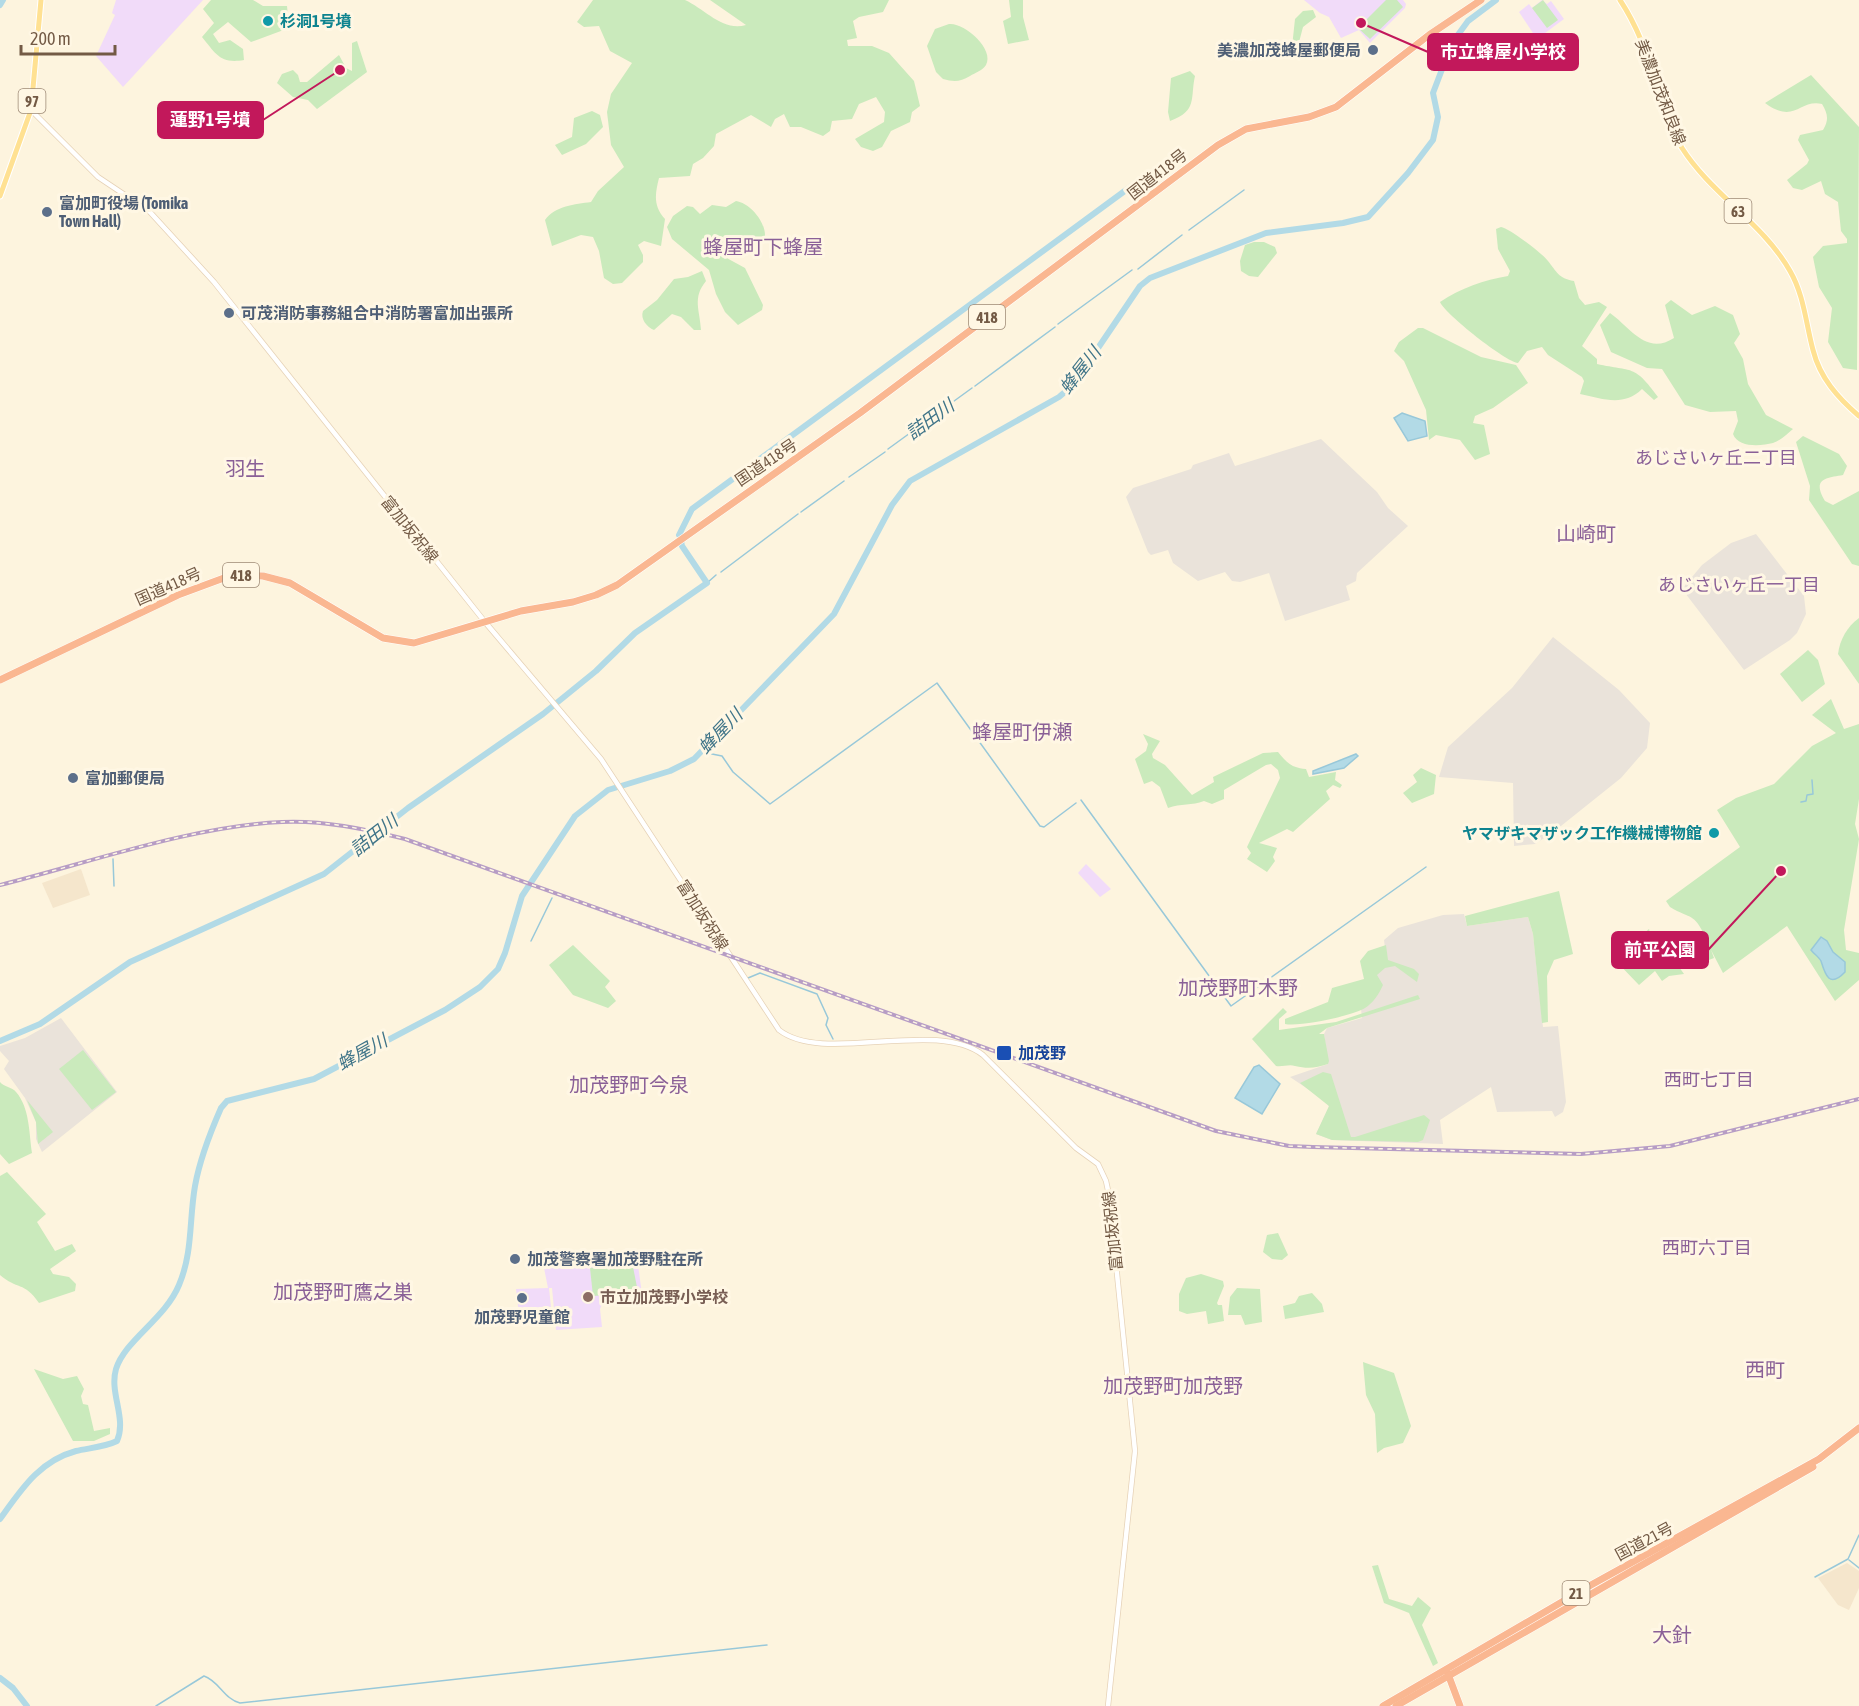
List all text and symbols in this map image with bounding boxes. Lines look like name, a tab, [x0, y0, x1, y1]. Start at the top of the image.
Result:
place label: 杉洞1号墳	[280, 12, 352, 30]
marker: 杉洞1号墳	[261, 14, 275, 28]
scale bar	[21, 18, 116, 56]
text: 200 m	[30, 28, 71, 49]
callout: 市立蜂屋小学校	[1428, 34, 1578, 70]
street label: 美濃加茂和良線	[1633, 36, 1689, 148]
place label: 美濃加茂蜂屋郵便局	[1217, 41, 1361, 59]
text: 市立蜂屋小学校	[1440, 41, 1566, 62]
marker: 美濃加茂蜂屋郵便局	[1366, 43, 1380, 57]
road number: 97	[18, 89, 46, 113]
callout: 蓮野1号墳	[158, 102, 263, 138]
text: 蓮野1号墳	[170, 109, 250, 130]
street label: 国道418号	[1124, 145, 1190, 203]
place label: 富加町役場 (Tomika Town Hall)	[59, 194, 188, 230]
road number: 63	[1724, 199, 1752, 223]
marker: 富加町役場 (Tomika Town Hall)	[40, 205, 54, 219]
district label: 蜂屋町下蜂屋	[703, 235, 823, 258]
place label: 可茂消防事務組合中消防署富加出張所	[241, 304, 513, 322]
road number: 418	[969, 305, 1005, 329]
marker: 可茂消防事務組合中消防署富加出張所	[222, 306, 236, 320]
water label: 蜂屋川	[1055, 341, 1106, 398]
water label: 詰田川	[902, 393, 960, 443]
street label: 国道418号	[732, 435, 800, 489]
district label: あじさいヶ丘二丁目	[1635, 447, 1797, 468]
district label: 羽生	[225, 457, 265, 480]
street label: 富加坂祝線	[378, 492, 442, 566]
district label: 山崎町	[1556, 522, 1616, 545]
street label: 国道418号	[132, 563, 204, 609]
road number: 418	[223, 563, 259, 587]
district label: あじさいヶ丘一丁目	[1658, 574, 1820, 595]
water label: 蜂屋川	[694, 703, 748, 758]
district label: 蜂屋町伊瀬	[972, 720, 1072, 743]
place label: 富加郵便局	[85, 769, 165, 787]
marker: 富加郵便局	[66, 771, 80, 785]
water label: 詰田川	[346, 809, 403, 860]
place label: ヤマザキマザック工作機械博物館	[1462, 824, 1702, 842]
marker: ヤマザキマザック工作機械博物館	[1707, 826, 1721, 840]
street label: 富加坂祝線	[674, 877, 732, 953]
callout: 前平公園	[1612, 932, 1708, 968]
text: 前平公園	[1624, 939, 1696, 960]
district label: 加茂野町木野	[1178, 976, 1298, 999]
water label: 蜂屋川	[333, 1029, 392, 1074]
marker: 加茂野	[995, 1044, 1013, 1062]
place label: 加茂野	[1018, 1044, 1066, 1062]
district label: 西町七丁目	[1664, 1069, 1754, 1090]
district label: 加茂野町今泉	[569, 1073, 689, 1096]
street label: 富加坂祝線	[1099, 1190, 1125, 1272]
district label: 西町六丁目	[1662, 1237, 1752, 1258]
place label: 加茂警察署加茂野駐在所	[527, 1250, 703, 1268]
marker: 加茂警察署加茂野駐在所	[508, 1252, 522, 1266]
district label: 加茂野町鷹之巣	[273, 1280, 413, 1303]
place label: 市立加茂野小学校	[600, 1288, 728, 1306]
marker: 市立加茂野小学校	[581, 1290, 595, 1304]
marker: 加茂野児童館	[515, 1291, 529, 1305]
place label: 加茂野児童館	[474, 1308, 570, 1326]
district label: 西町	[1745, 1358, 1785, 1381]
district label: 加茂野町加茂野	[1103, 1374, 1243, 1397]
street label: 国道21号	[1612, 1518, 1676, 1564]
road number: 21	[1562, 1581, 1590, 1605]
district label: 大針	[1652, 1623, 1692, 1646]

